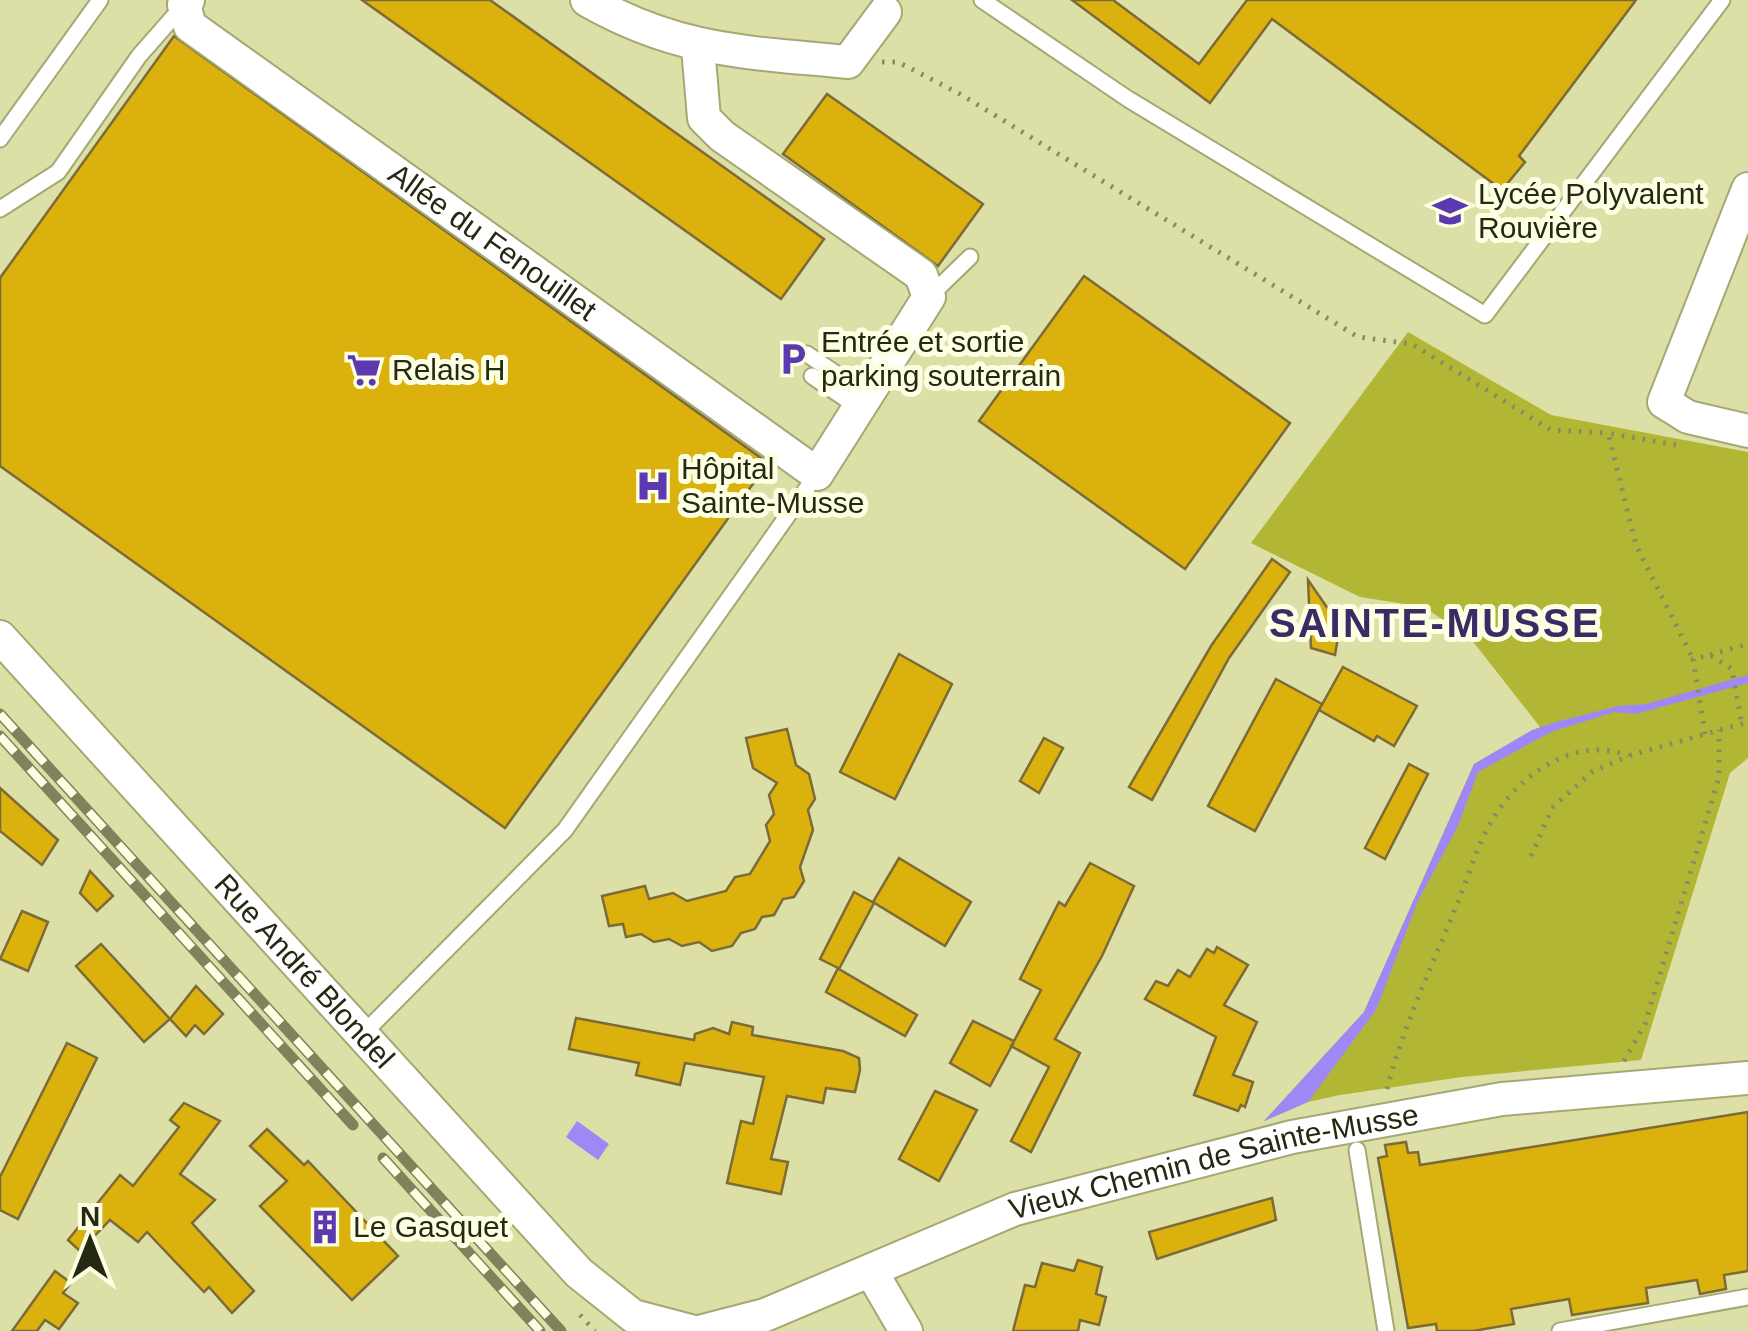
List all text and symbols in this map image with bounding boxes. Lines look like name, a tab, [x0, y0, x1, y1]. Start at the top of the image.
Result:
street label: Allée du Fenouillet	[383, 157, 603, 327]
place label: Lycée Polyvalent Rouvière	[1478, 177, 1704, 244]
school or university icon: Lycée Polyvalent Rouvière	[1431, 192, 1469, 230]
place label: Entrée et sortie parking souterrain	[821, 325, 1061, 392]
parking icon: Entrée et sortie parking souterrain	[774, 340, 812, 378]
supermarket icon: Relais H	[345, 351, 383, 389]
place label: Relais H	[392, 353, 505, 386]
place label: Hôpital Sainte-Musse	[681, 452, 864, 519]
hospital icon: Hôpital Sainte-Musse	[634, 467, 672, 505]
district label: SAINTE-MUSSE	[1269, 601, 1601, 645]
street label: Rue André Blondel	[208, 867, 401, 1075]
street label: Vieux Chemin de Sainte-Musse	[1005, 1097, 1421, 1226]
north arrow	[40, 1191, 140, 1291]
text: N	[80, 1201, 100, 1232]
building icon: Le Gasquet	[306, 1208, 344, 1246]
place label: Le Gasquet	[353, 1210, 509, 1243]

